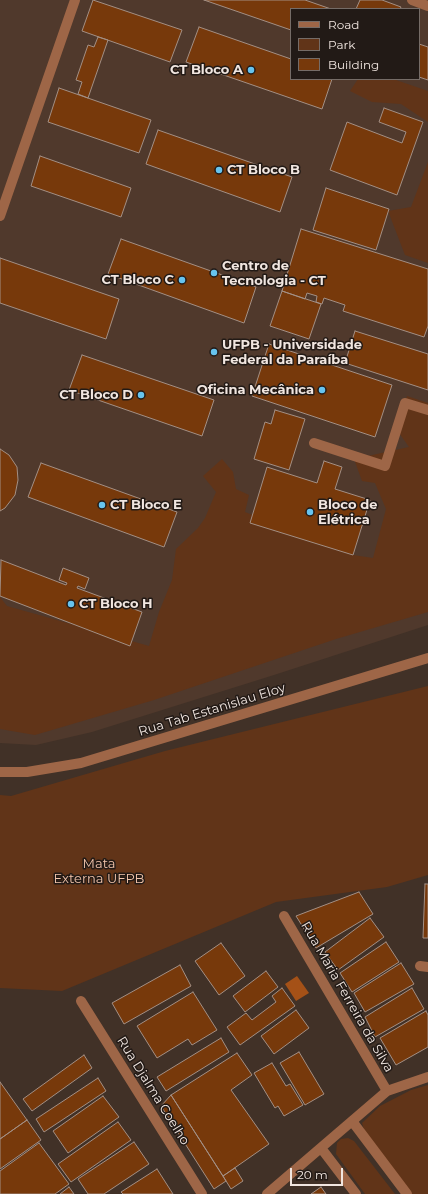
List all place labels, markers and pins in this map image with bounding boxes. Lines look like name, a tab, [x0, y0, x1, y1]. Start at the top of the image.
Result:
place label: CT Bloco A	[170, 62, 243, 78]
marker: CT Bloco A	[246, 65, 256, 75]
place label: CT Bloco B	[227, 162, 300, 178]
marker: CT Bloco B	[214, 165, 224, 175]
place label: Centro de Tecnologia - CT	[222, 258, 326, 289]
marker: Centro de Tecnologia - CT	[209, 268, 219, 278]
place label: CT Bloco C	[101, 272, 174, 288]
marker: CT Bloco C	[177, 275, 187, 285]
place label: UFPB - Universidade Federal da Paraíba	[222, 337, 362, 368]
marker: UFPB - Universidade Federal da Paraíba	[209, 347, 219, 357]
place label: Oficina Mecânica	[197, 382, 314, 398]
marker: Oficina Mecânica	[317, 385, 327, 395]
place label: CT Bloco D	[59, 387, 133, 403]
marker: CT Bloco D	[136, 390, 146, 400]
place label: CT Bloco E	[110, 497, 182, 513]
place label: Bloco de Elétrica	[318, 497, 377, 528]
marker: CT Bloco E	[97, 500, 107, 510]
marker: Bloco de Elétrica	[305, 507, 315, 517]
place label: CT Bloco H	[79, 596, 153, 612]
marker: CT Bloco H	[66, 599, 76, 609]

